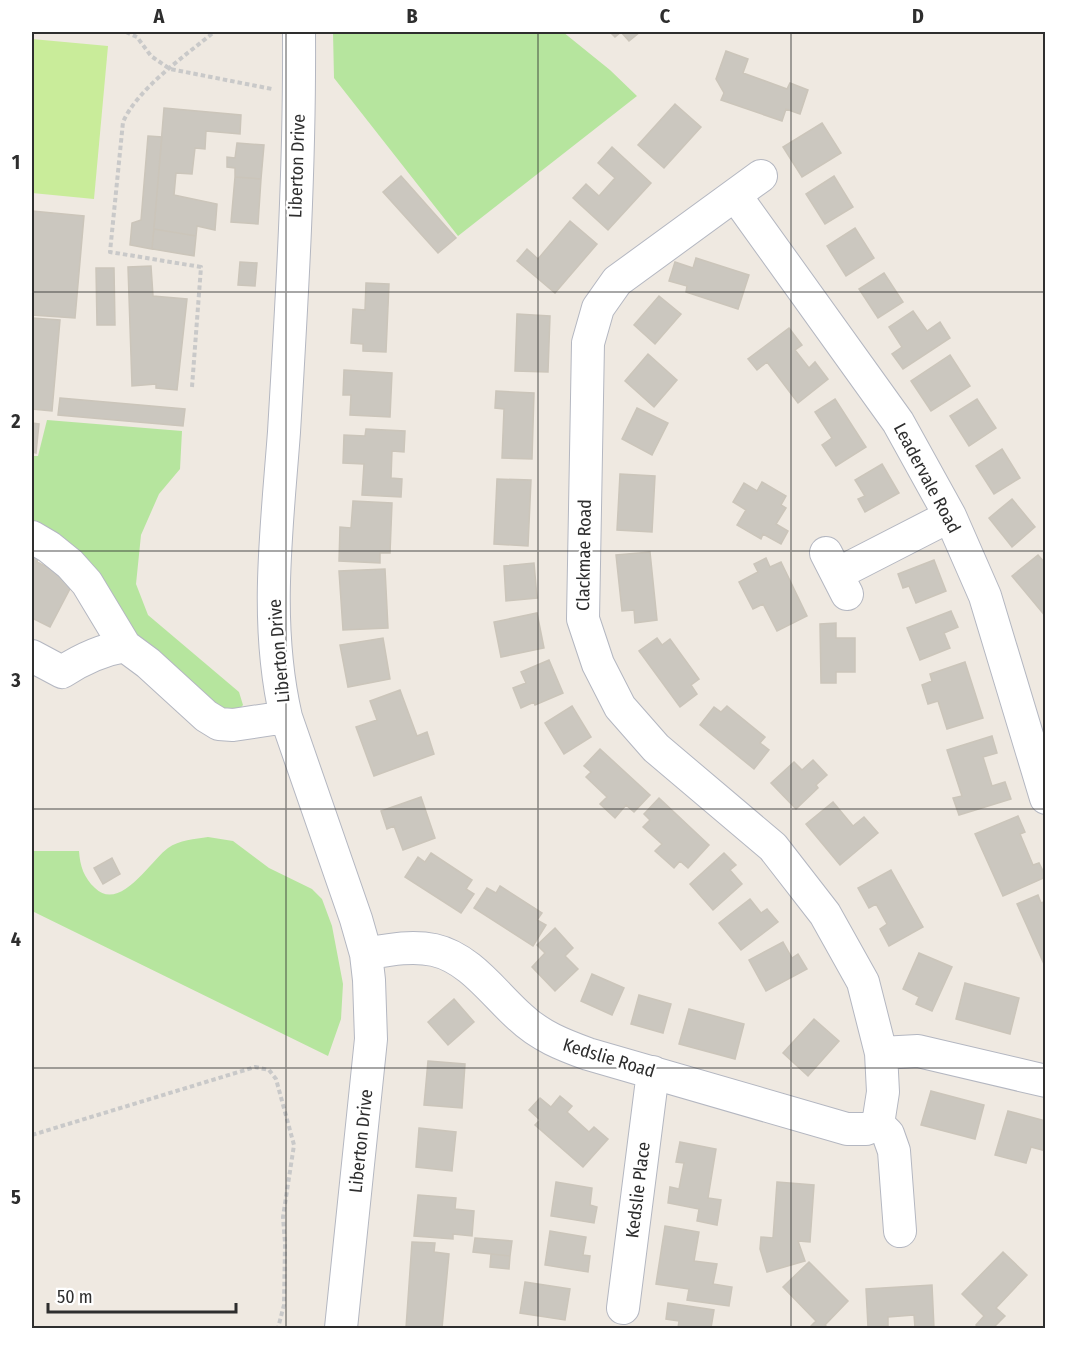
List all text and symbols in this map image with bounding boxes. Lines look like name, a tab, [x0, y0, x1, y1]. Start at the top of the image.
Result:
text: A	[153, 4, 166, 28]
text: B	[406, 4, 418, 28]
text: C	[660, 4, 671, 28]
text: D	[912, 4, 924, 28]
street label: Liberton Drive	[284, 113, 310, 218]
text: 1	[12, 150, 20, 174]
text: 2	[10, 409, 21, 433]
street label: Leadervale Road	[889, 419, 965, 537]
street label: Clackmae Road	[572, 499, 596, 611]
street label: Liberton Drive	[263, 598, 294, 704]
text: 3	[10, 668, 21, 692]
text: 4	[11, 927, 21, 951]
street label: Kedslie Road	[560, 1034, 658, 1082]
street label: Liberton Drive	[345, 1088, 377, 1194]
street label: Kedslie Place	[621, 1140, 655, 1239]
text: 5	[11, 1185, 21, 1209]
scale bar	[48, 1276, 236, 1314]
text: 50 m	[57, 1286, 93, 1308]

